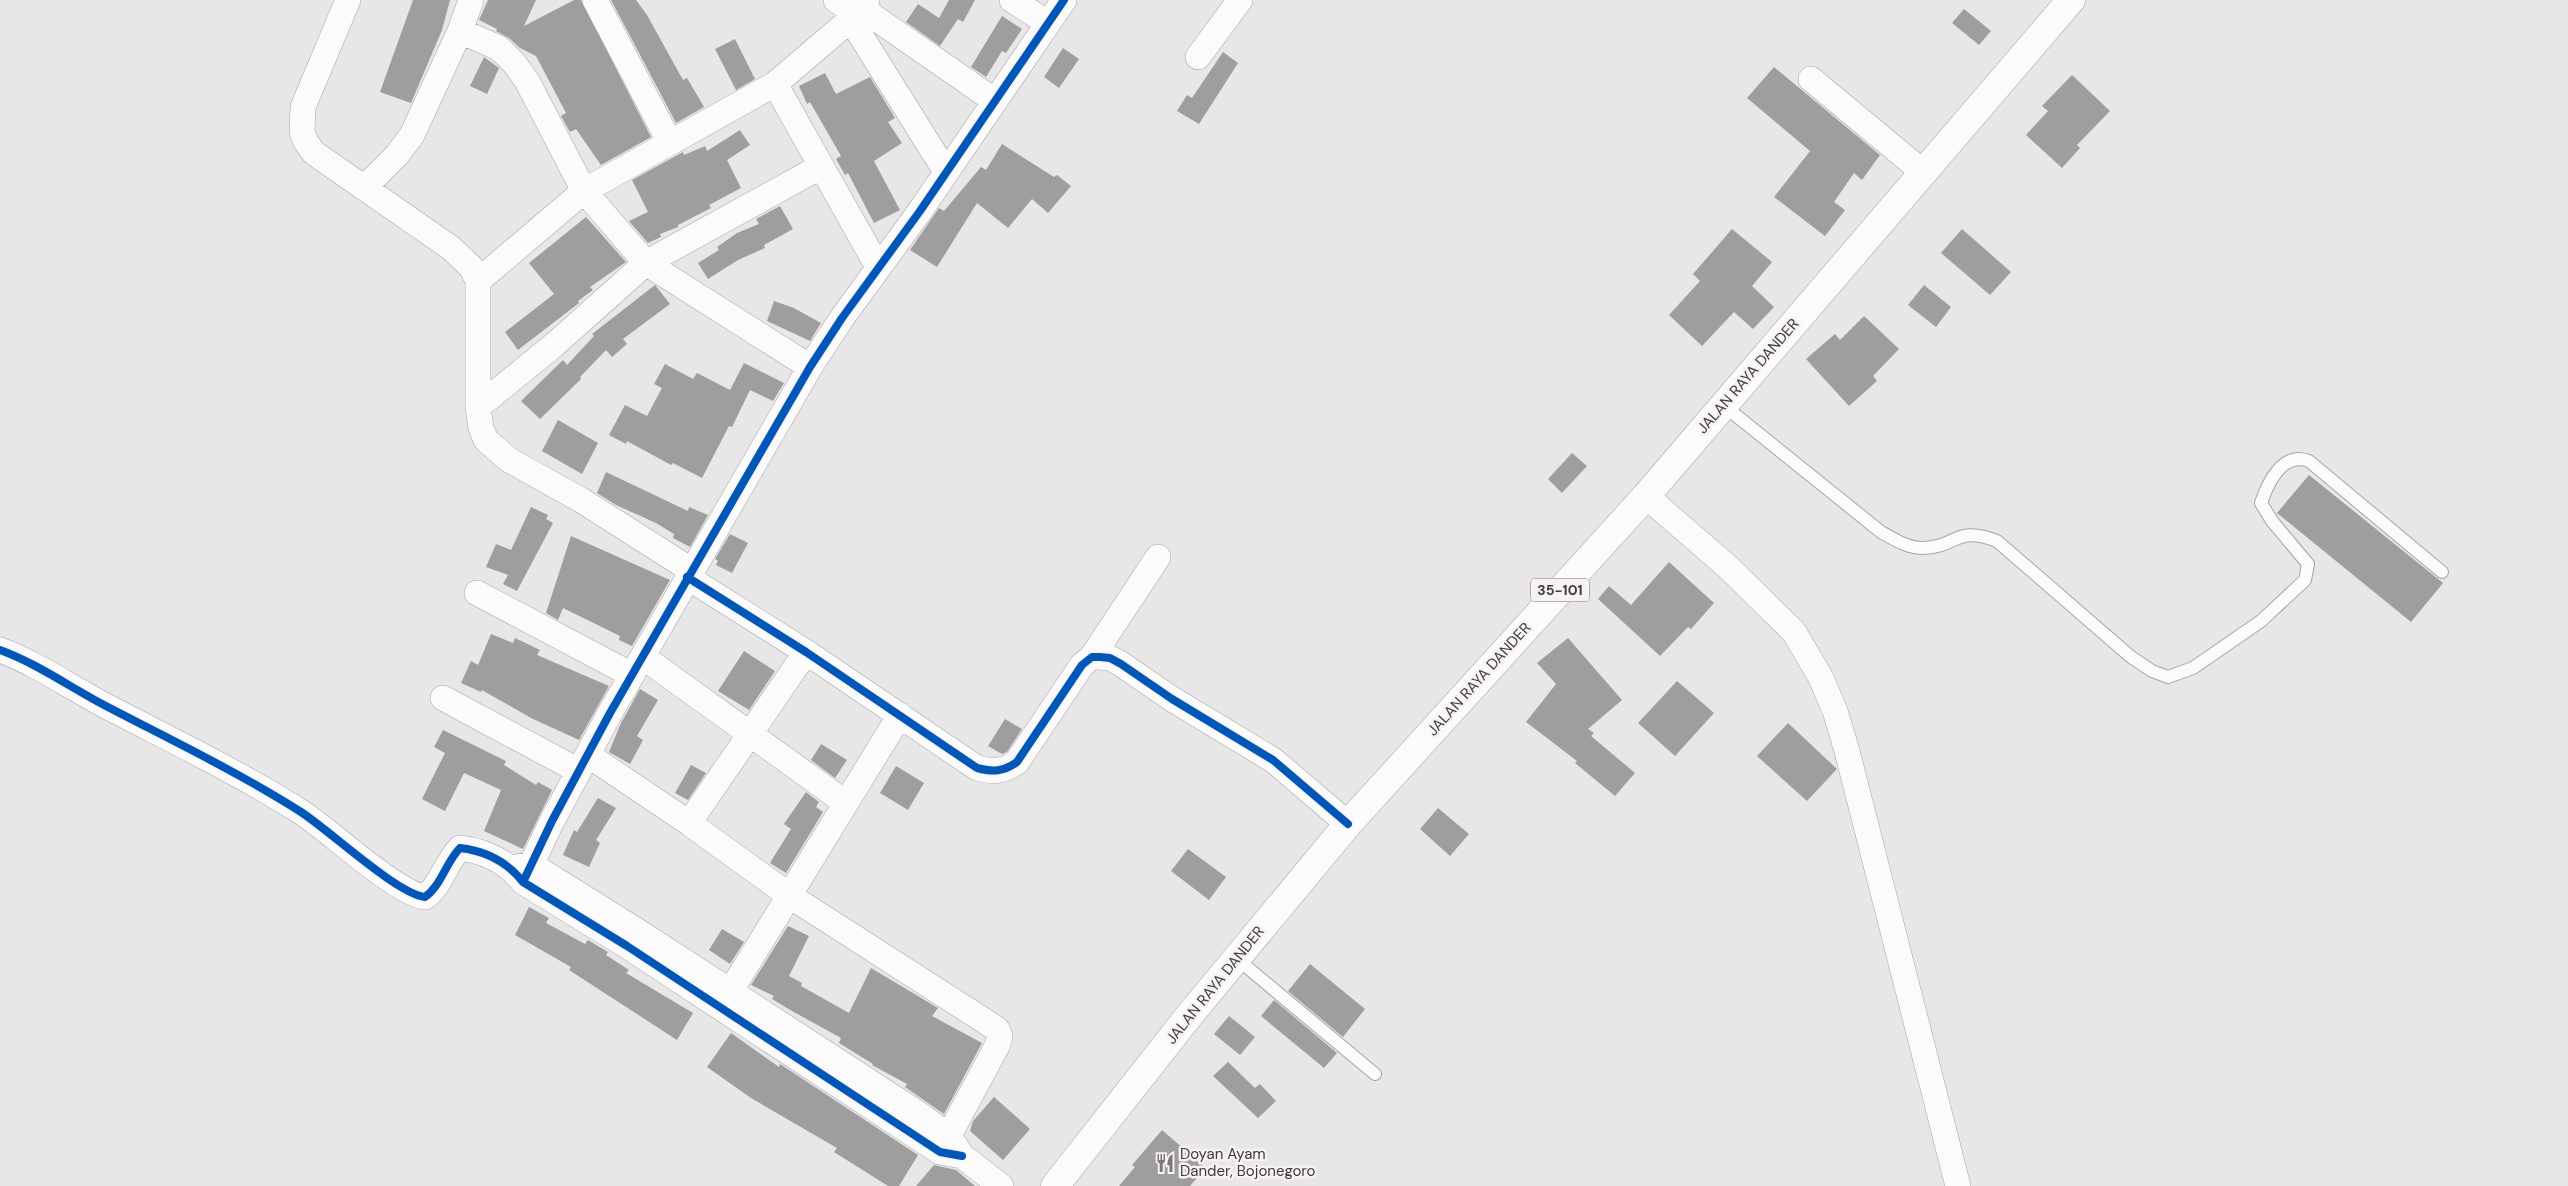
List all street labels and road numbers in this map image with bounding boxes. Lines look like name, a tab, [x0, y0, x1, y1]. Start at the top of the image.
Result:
street label: JALAN RAYA DANDER	[1692, 314, 1804, 438]
road number: 35-101	[1531, 578, 1589, 602]
street label: JALAN RAYA DANDER	[1423, 618, 1535, 740]
street label: JALAN RAYA DANDER	[1161, 922, 1269, 1048]

